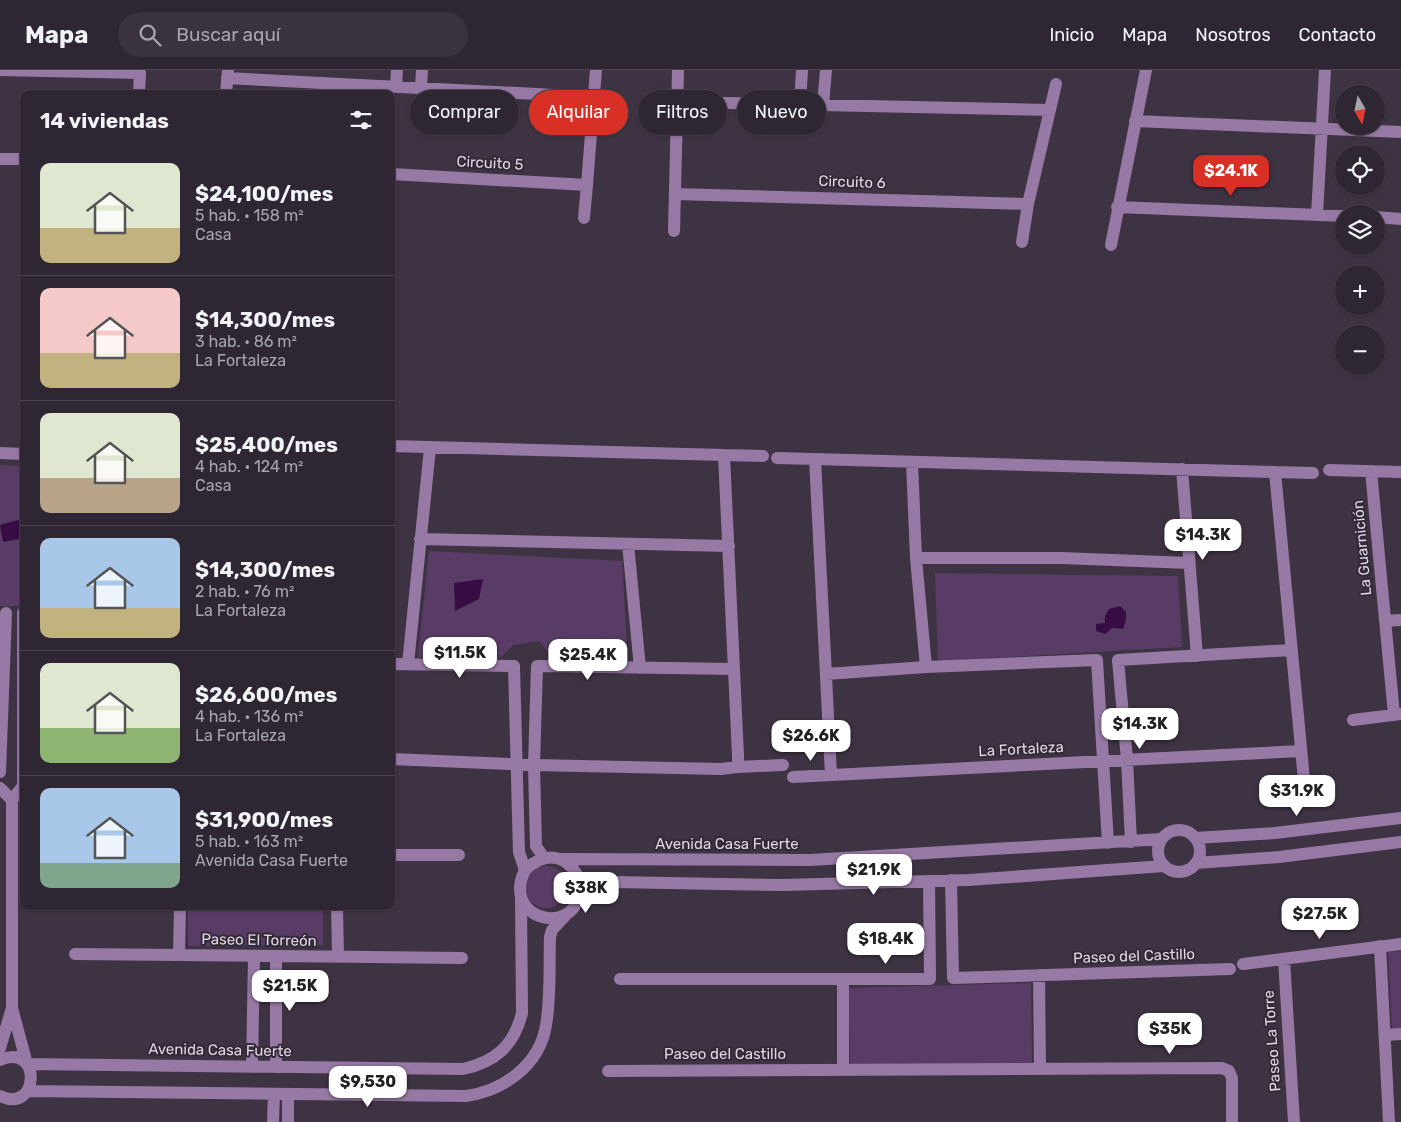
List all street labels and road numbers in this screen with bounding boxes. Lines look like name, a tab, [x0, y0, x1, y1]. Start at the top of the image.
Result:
street label: Circuito 5	[456, 152, 524, 174]
street label: Circuito 6	[818, 172, 886, 192]
street label: La Guarnición	[1349, 499, 1375, 597]
street label: La Fortaleza	[978, 738, 1064, 760]
street label: Avenida Casa Fuerte	[655, 835, 799, 853]
street label: Paseo El Torreón	[201, 930, 317, 950]
street label: Paseo del Castillo	[1073, 945, 1195, 967]
street label: Paseo La Torre	[1259, 990, 1285, 1092]
street label: Avenida Casa Fuerte	[148, 1040, 292, 1060]
street label: Paseo del Castillo	[664, 1045, 786, 1063]

